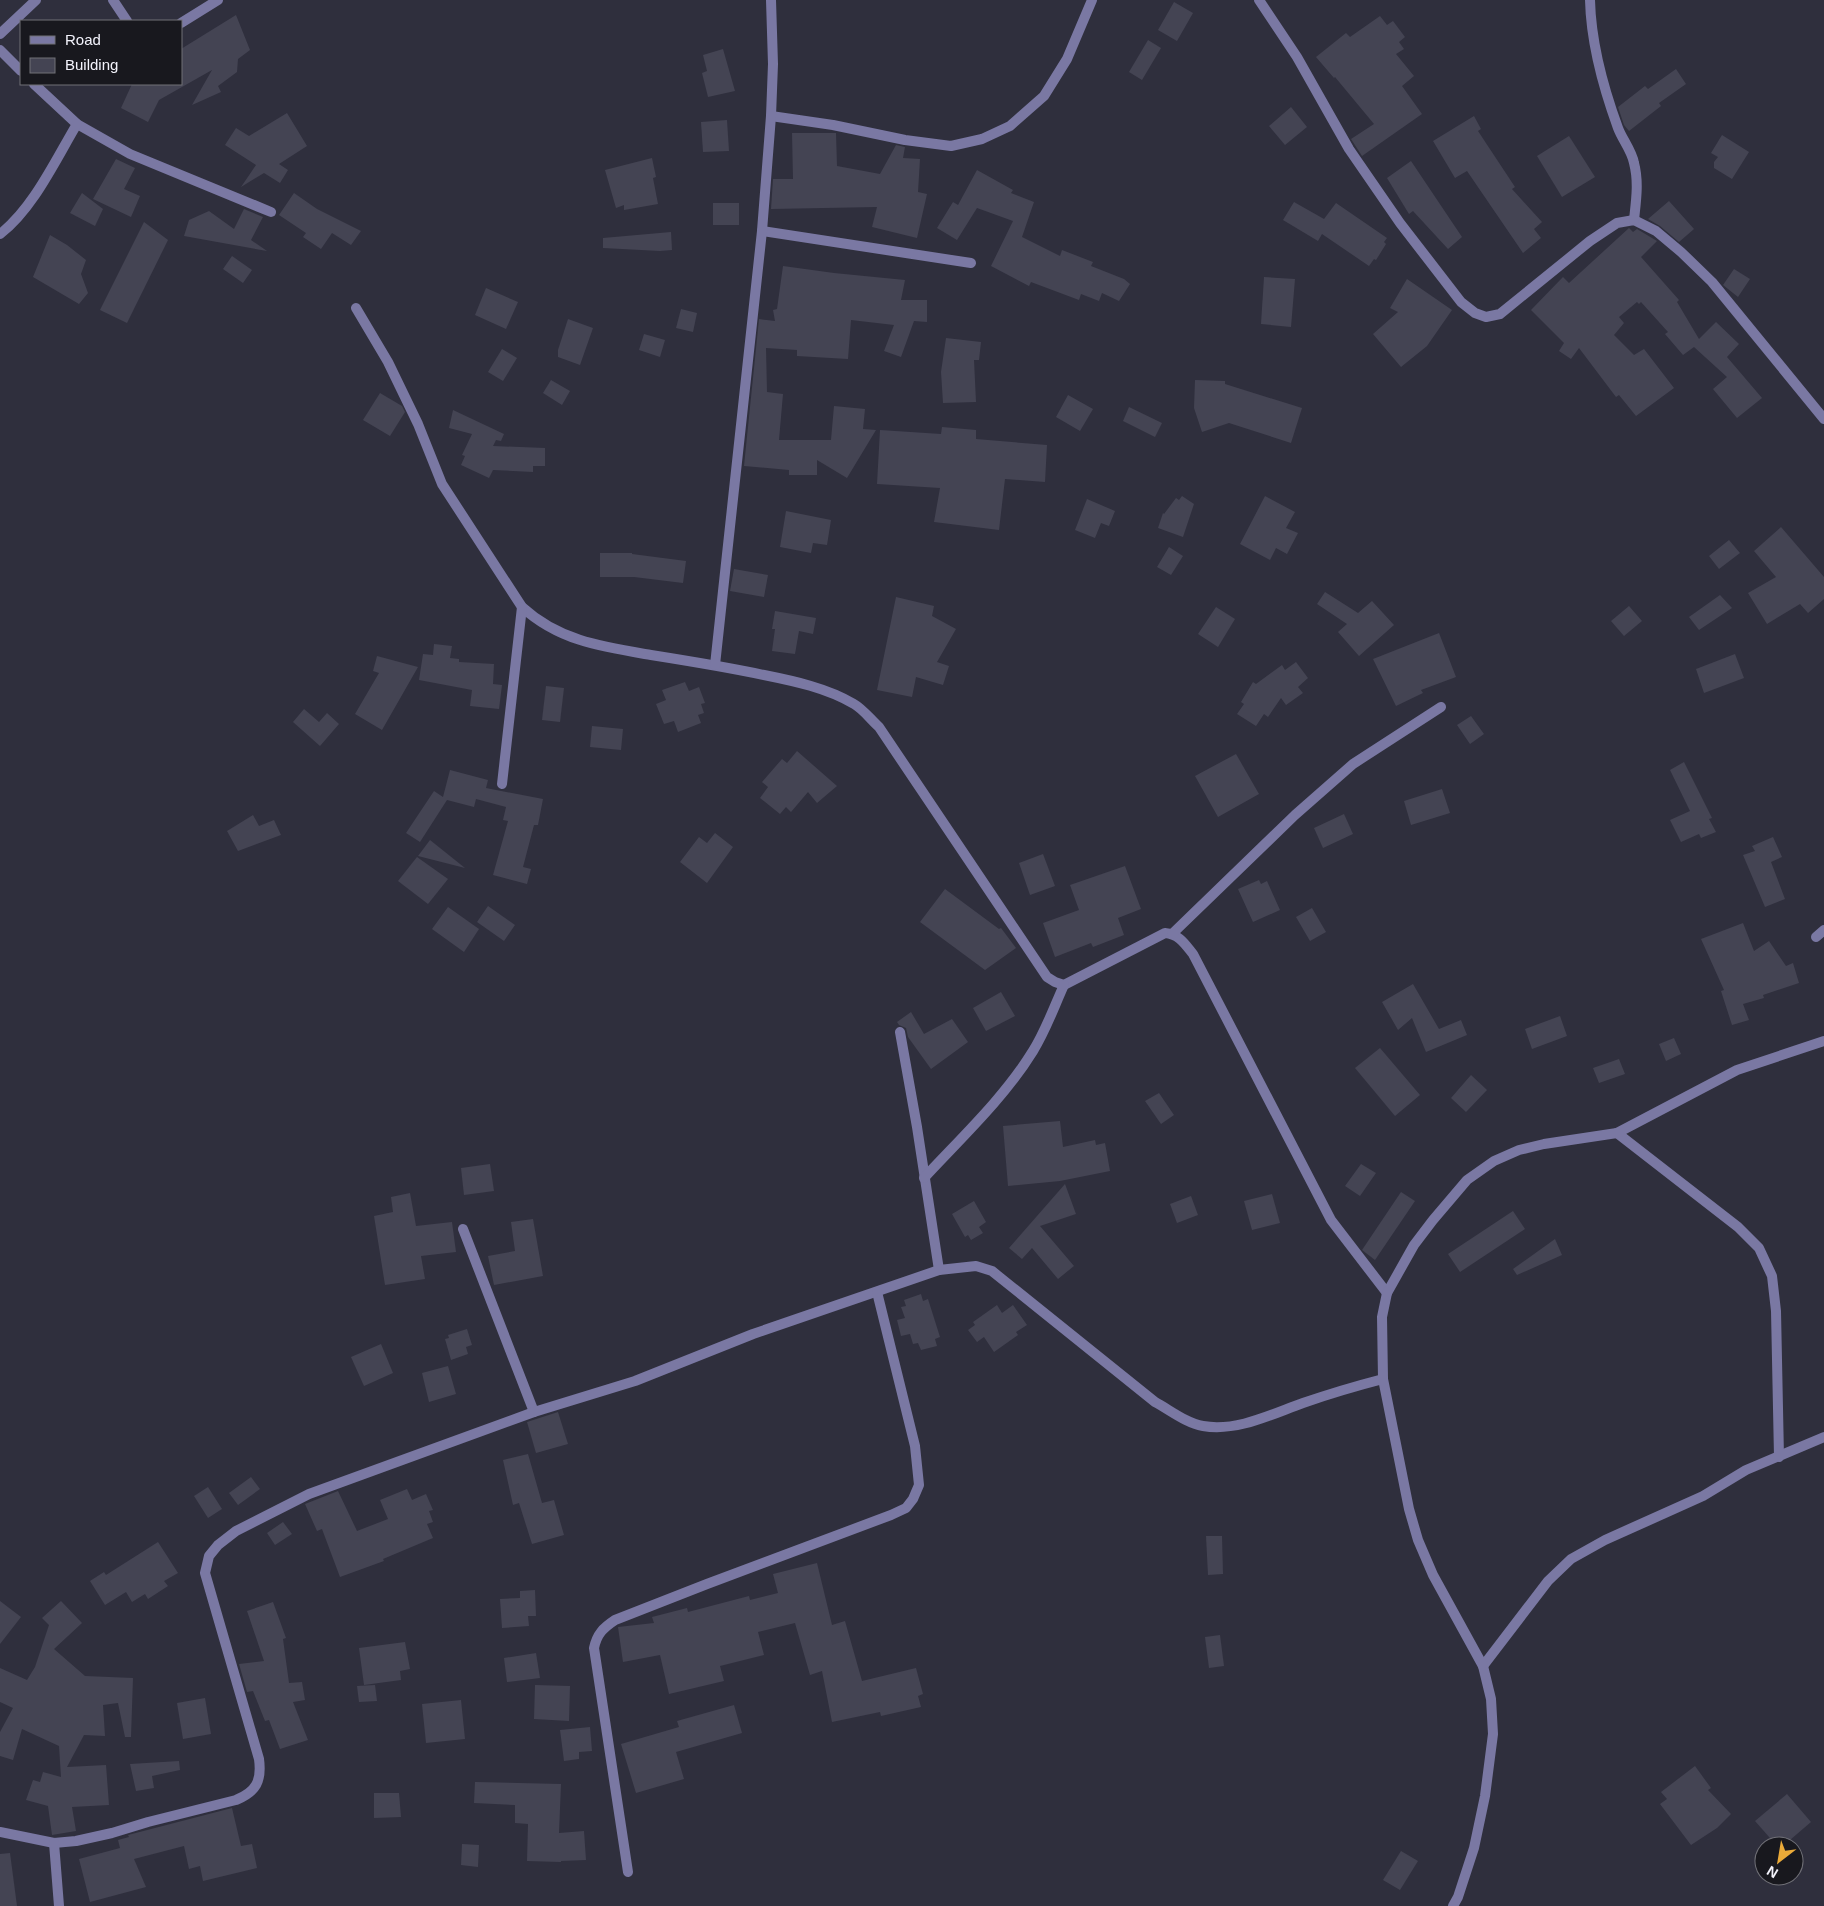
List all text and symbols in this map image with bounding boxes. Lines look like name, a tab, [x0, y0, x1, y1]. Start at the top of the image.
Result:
legend	[20, 20, 182, 85]
text: Road	[65, 31, 101, 48]
text: Building	[65, 56, 118, 73]
north arrow	[1754, 1836, 1804, 1886]
text: N	[1764, 1863, 1781, 1882]

